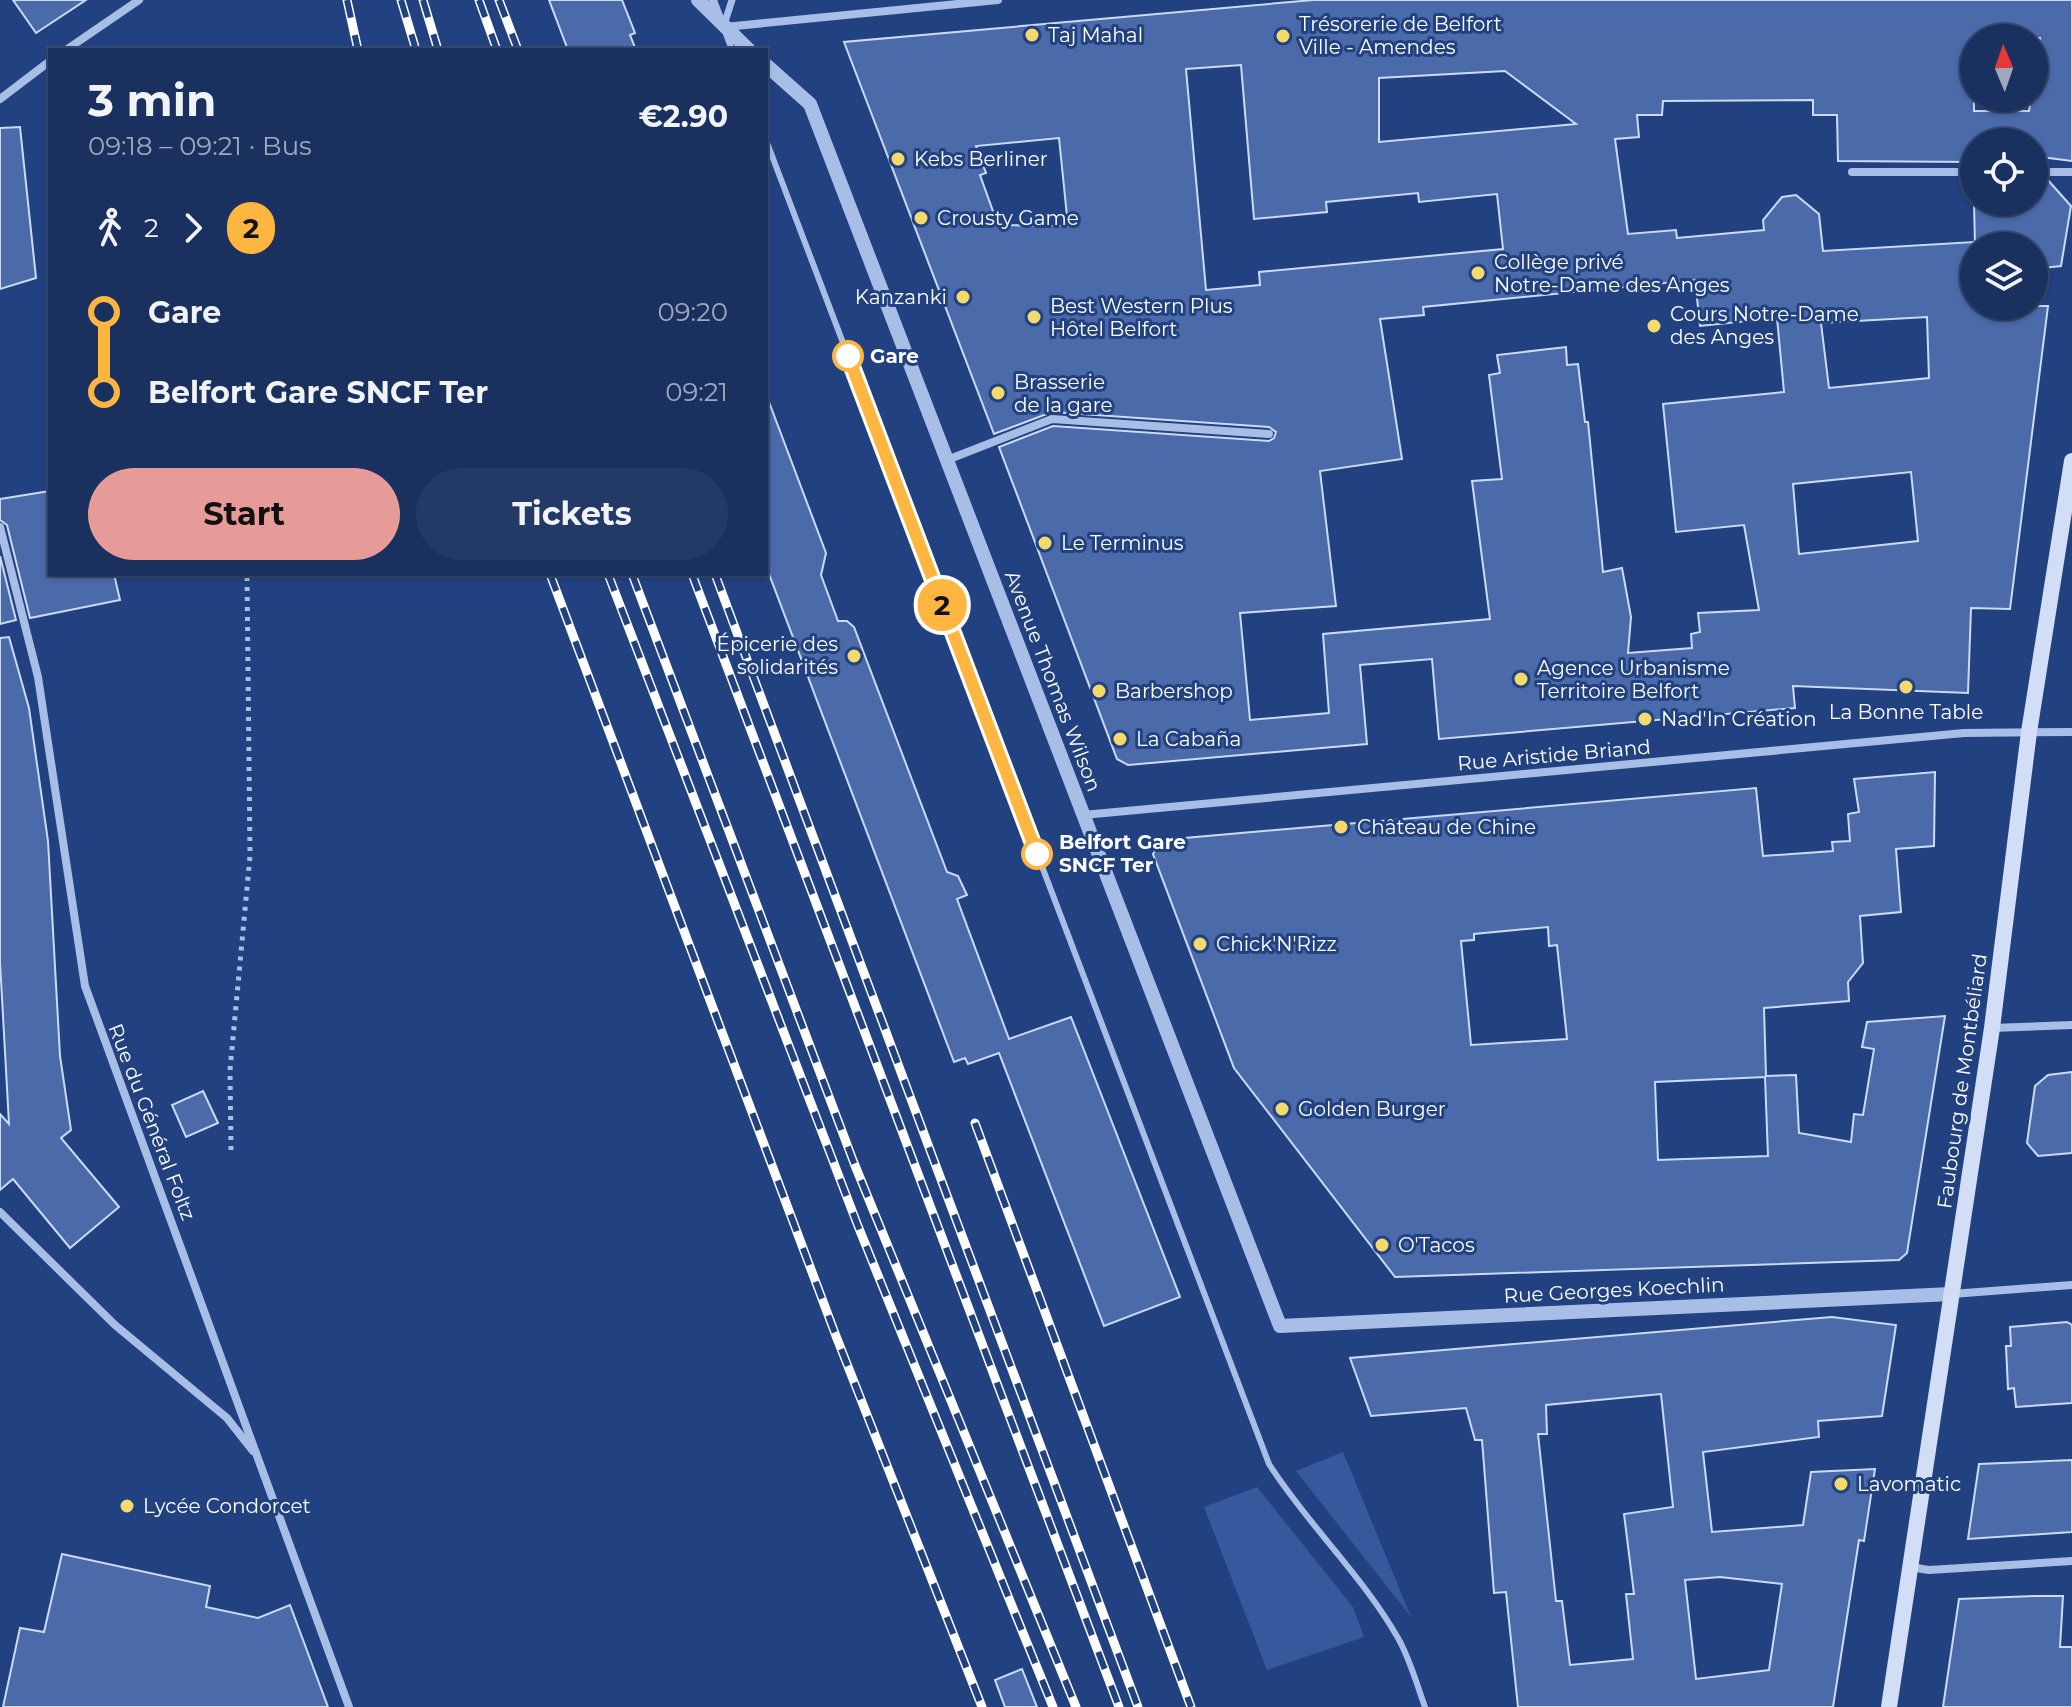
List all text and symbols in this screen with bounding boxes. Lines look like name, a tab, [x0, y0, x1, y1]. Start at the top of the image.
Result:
place label: Trésorerie de Belfort Ville - Amendes	[1299, 12, 1502, 59]
place label: Taj Mahal	[1048, 23, 1143, 47]
north arrow	[1960, 24, 2048, 112]
map controls	[1960, 24, 2048, 320]
marker: Taj Mahal	[1023, 26, 1041, 44]
marker: Trésorerie de Belfort Ville - Amendes	[1274, 27, 1292, 45]
text: 3 min	[88, 73, 216, 127]
text: €2.90	[638, 98, 728, 135]
button: locate	[1960, 128, 2048, 216]
text: 09:18 – 09:21 · Bus	[88, 130, 312, 162]
place label: Kebs Berliner	[914, 147, 1048, 171]
marker: Kebs Berliner	[889, 150, 907, 168]
icon: walk	[88, 206, 132, 250]
icon: forward	[171, 206, 215, 250]
place label: Crousty Game	[937, 206, 1079, 230]
marker: Crousty Game	[912, 209, 930, 227]
text: 2	[243, 211, 259, 245]
text: 2	[144, 212, 159, 244]
button: layers	[1960, 232, 2048, 320]
place label: Collège privé Notre-Dame des Anges	[1494, 250, 1730, 297]
marker: Collège privé Notre-Dame des Anges	[1469, 264, 1487, 282]
place label: Kanzanki	[855, 285, 947, 309]
marker: Kanzanki	[954, 288, 972, 306]
text: Gare	[148, 294, 221, 331]
place label: Best Western Plus Hôtel Belfort	[1050, 294, 1233, 341]
text: 09:20	[658, 296, 728, 328]
place label: Cours Notre-Dame des Anges	[1670, 302, 1859, 349]
marker: Best Western Plus Hôtel Belfort	[1025, 308, 1043, 326]
marker: Cours Notre-Dame des Anges	[1645, 317, 1663, 335]
marker: Gare	[833, 341, 863, 371]
place label: Gare	[870, 344, 919, 368]
place label: Brasserie de la gare	[1014, 370, 1113, 417]
text: Belfort Gare SNCF Ter	[148, 374, 488, 411]
text: 09:21	[665, 376, 728, 408]
marker: Brasserie de la gare	[989, 384, 1007, 402]
button: Start	[88, 468, 400, 560]
button: Tickets	[416, 468, 728, 560]
place label: Le Terminus	[1061, 531, 1184, 555]
marker: Le Terminus	[1036, 534, 1054, 552]
street label: Avenue Thomas Wilson	[1000, 567, 1106, 795]
line badge: 2	[916, 579, 968, 631]
text: 2	[934, 588, 950, 622]
place label: Épicerie des solidarités	[717, 632, 838, 679]
marker: Épicerie des solidarités	[845, 647, 863, 665]
place label: Agence Urbanisme Territoire Belfort	[1537, 656, 1730, 703]
marker: Agence Urbanisme Territoire Belfort	[1512, 670, 1530, 688]
marker: La Bonne Table	[1897, 678, 1915, 696]
place label: Barbershop	[1115, 679, 1233, 703]
marker: Barbershop	[1090, 682, 1108, 700]
place label: La Bonne Table	[1829, 700, 1983, 724]
place label: Nad'In Création	[1661, 707, 1817, 731]
marker: Nad'In Création	[1636, 710, 1654, 728]
place label: La Cabaña	[1136, 727, 1241, 751]
marker: La Cabaña	[1111, 730, 1129, 748]
street label: Rue Aristide Briand	[1456, 735, 1652, 775]
place label: Château de Chine	[1357, 815, 1536, 839]
marker: Château de Chine	[1332, 818, 1350, 836]
place label: Belfort Gare SNCF Ter	[1059, 830, 1186, 877]
marker: Belfort Gare SNCF Ter	[1022, 839, 1052, 869]
place label: Chick'N'Rizz	[1216, 932, 1337, 956]
marker: Chick'N'Rizz	[1191, 935, 1209, 953]
street label: Faubourg de Montbéliard	[1932, 952, 1992, 1210]
street label: Rue du Général Foltz	[103, 1020, 201, 1224]
place label: Golden Burger	[1298, 1097, 1446, 1121]
marker: Golden Burger	[1273, 1100, 1291, 1118]
place label: O'Tacos	[1398, 1233, 1475, 1257]
marker: O'Tacos	[1373, 1236, 1391, 1254]
street label: Rue Georges Koechlin	[1503, 1272, 1725, 1308]
place label: Lavomatic	[1857, 1472, 1961, 1496]
marker: Lavomatic	[1832, 1475, 1850, 1493]
place label: Lycée Condorcet	[143, 1494, 311, 1518]
marker: Lycée Condorcet	[118, 1497, 136, 1515]

